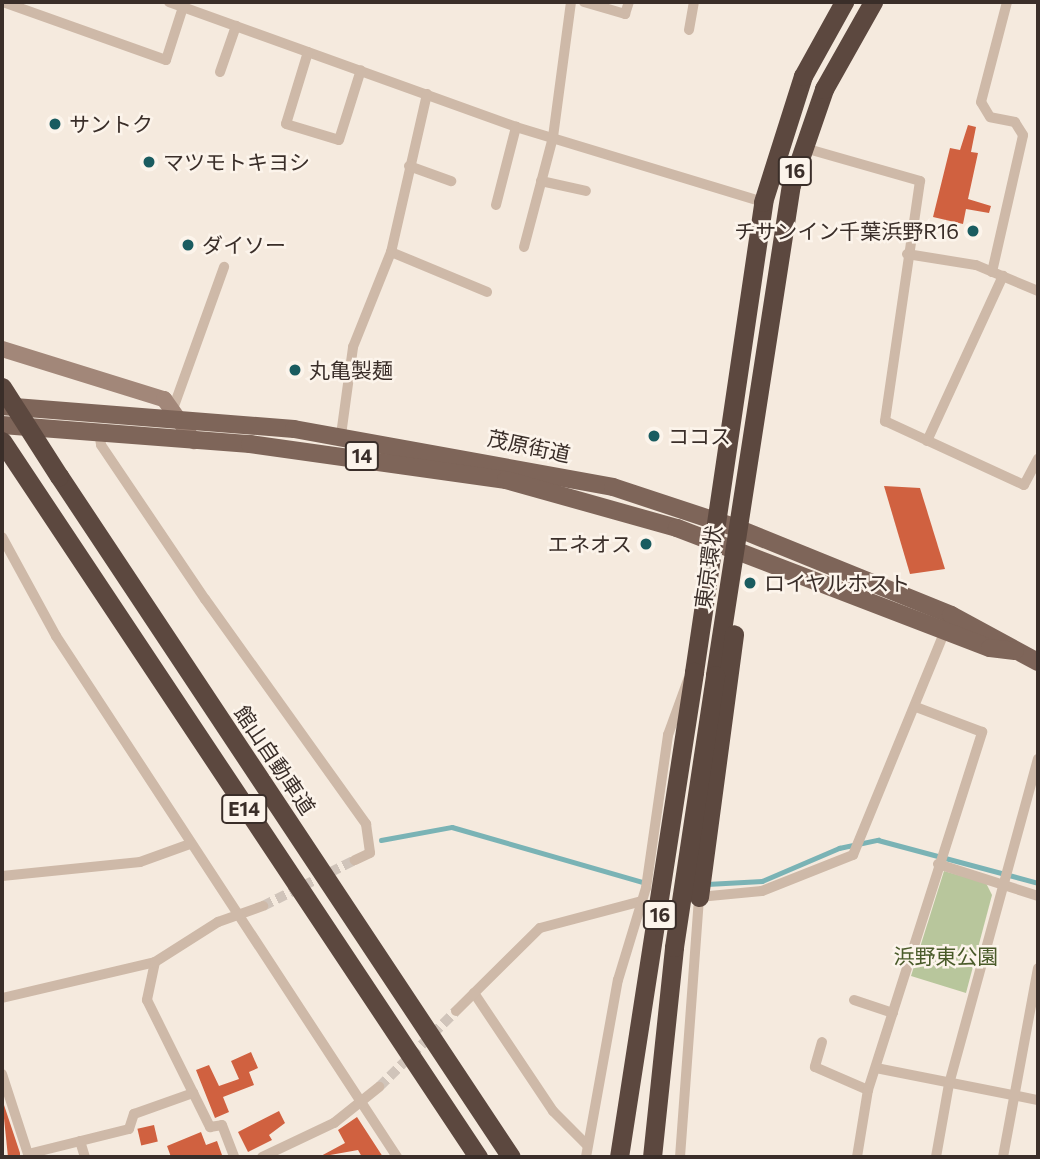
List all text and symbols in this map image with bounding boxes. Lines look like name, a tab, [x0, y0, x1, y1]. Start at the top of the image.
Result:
place label: サントク	[69, 111, 153, 137]
marker: サントク	[47, 116, 63, 132]
place label: マツモトキヨシ	[163, 149, 310, 175]
marker: マツモトキヨシ	[141, 154, 157, 170]
road number: 16	[778, 155, 812, 186]
place label: チサンイン千葉浜野R16	[734, 218, 959, 244]
marker: チサンイン千葉浜野R16	[965, 223, 981, 239]
place label: ダイソー	[202, 232, 286, 258]
marker: ダイソー	[180, 237, 196, 253]
place label: 丸亀製麺	[309, 357, 393, 383]
marker: 丸亀製麺	[287, 362, 303, 378]
place label: ココス	[668, 423, 731, 449]
street label: 茂原街道	[485, 425, 573, 467]
marker: ココス	[646, 428, 662, 444]
road number: 14	[344, 440, 380, 471]
street label: 東京環状	[690, 524, 726, 610]
place label: エネオス	[548, 531, 632, 557]
marker: エネオス	[638, 536, 654, 552]
place label: ロイヤルホスト	[764, 570, 911, 596]
marker: ロイヤルホスト	[742, 575, 758, 591]
street label: 館山自動車道	[229, 701, 321, 819]
road number: E14	[219, 794, 268, 824]
road number: 16	[642, 900, 678, 931]
park label: 浜野東公園	[894, 943, 998, 969]

